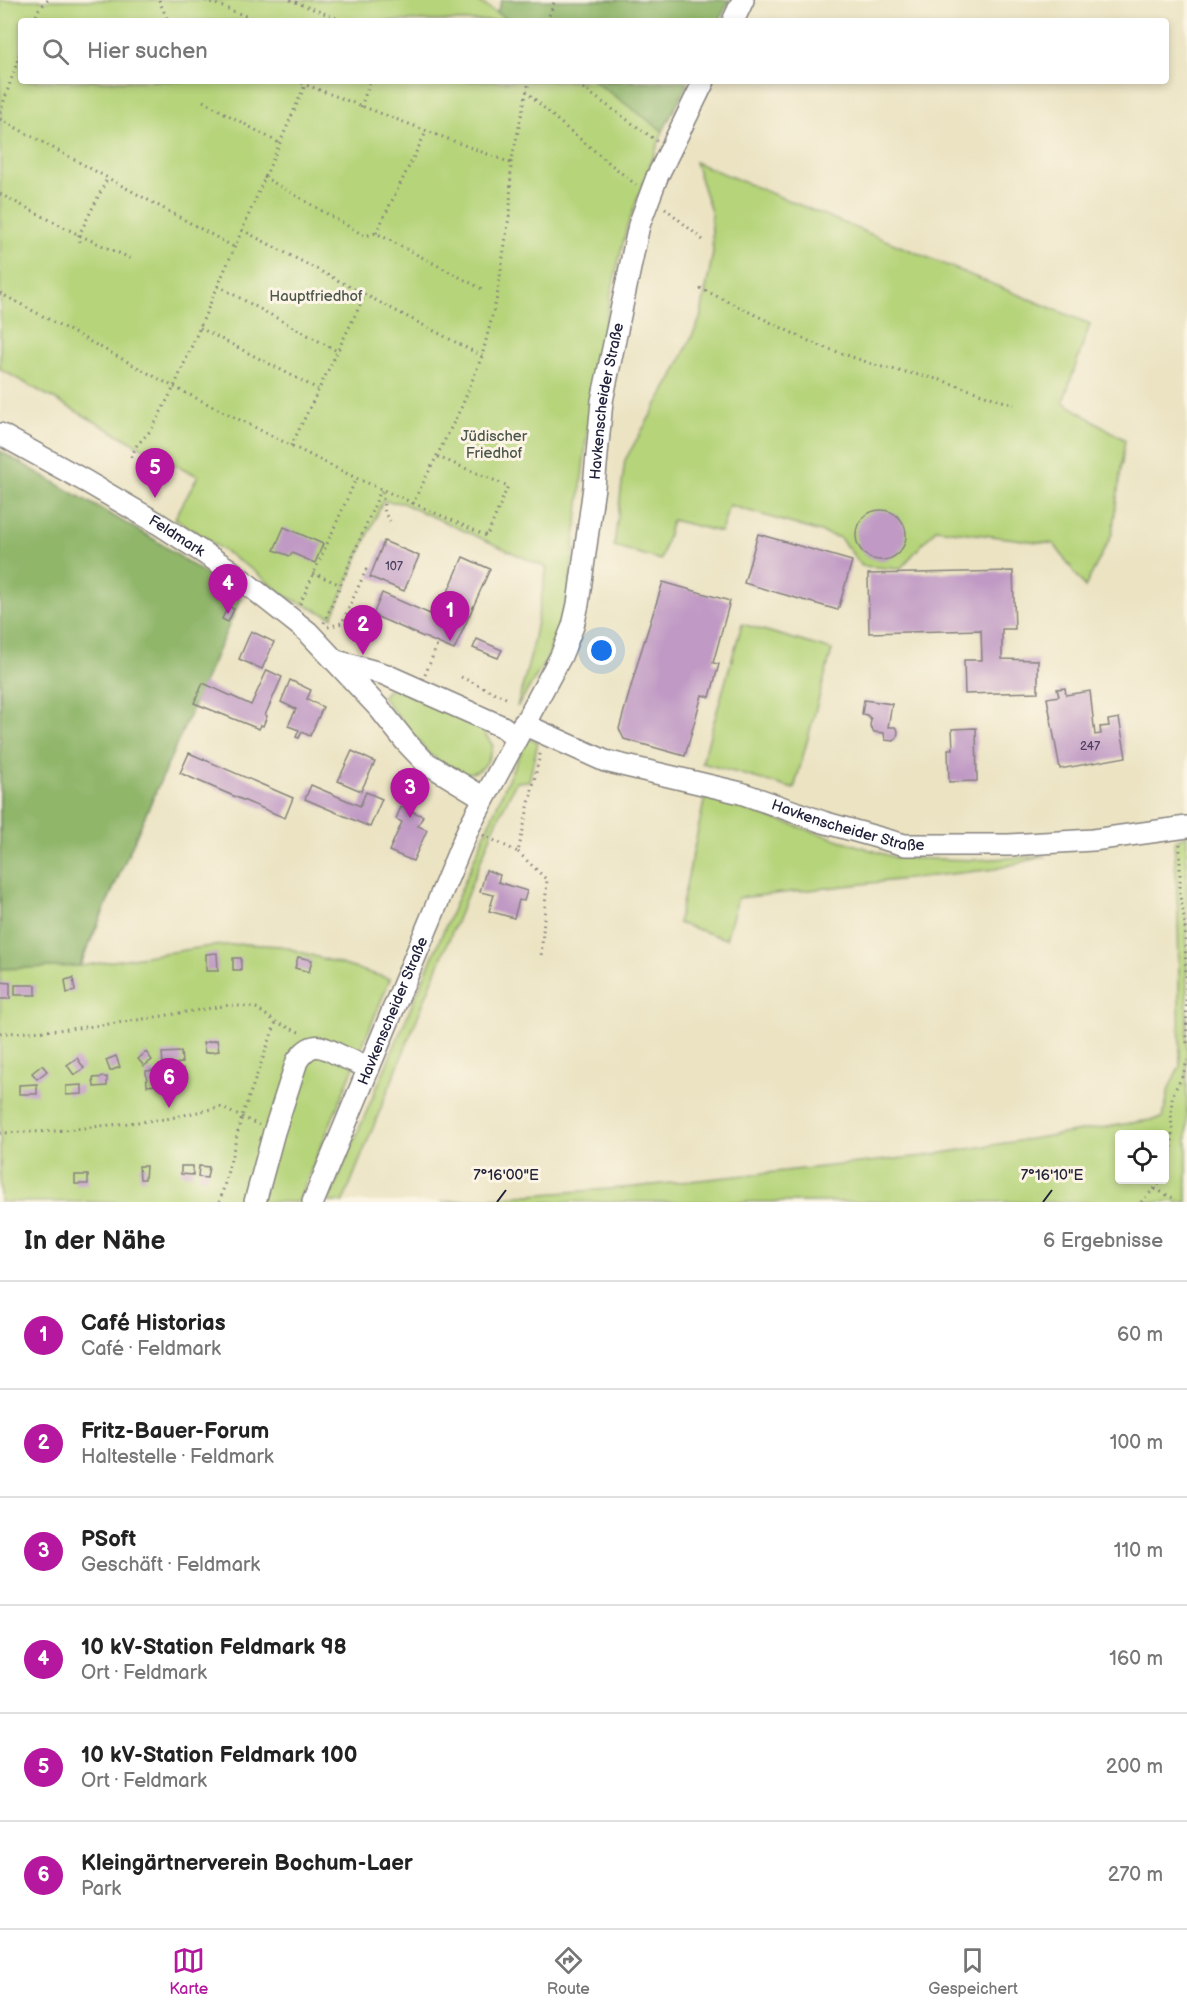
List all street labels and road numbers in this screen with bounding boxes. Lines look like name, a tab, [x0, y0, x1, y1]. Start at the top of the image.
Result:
street label: Havkenscheider Straße	[585, 321, 628, 481]
street label: Feldmark	[145, 511, 209, 561]
street label: Havkenscheider Straße	[769, 795, 925, 855]
street label: Havkenscheider Straße	[353, 934, 432, 1088]

